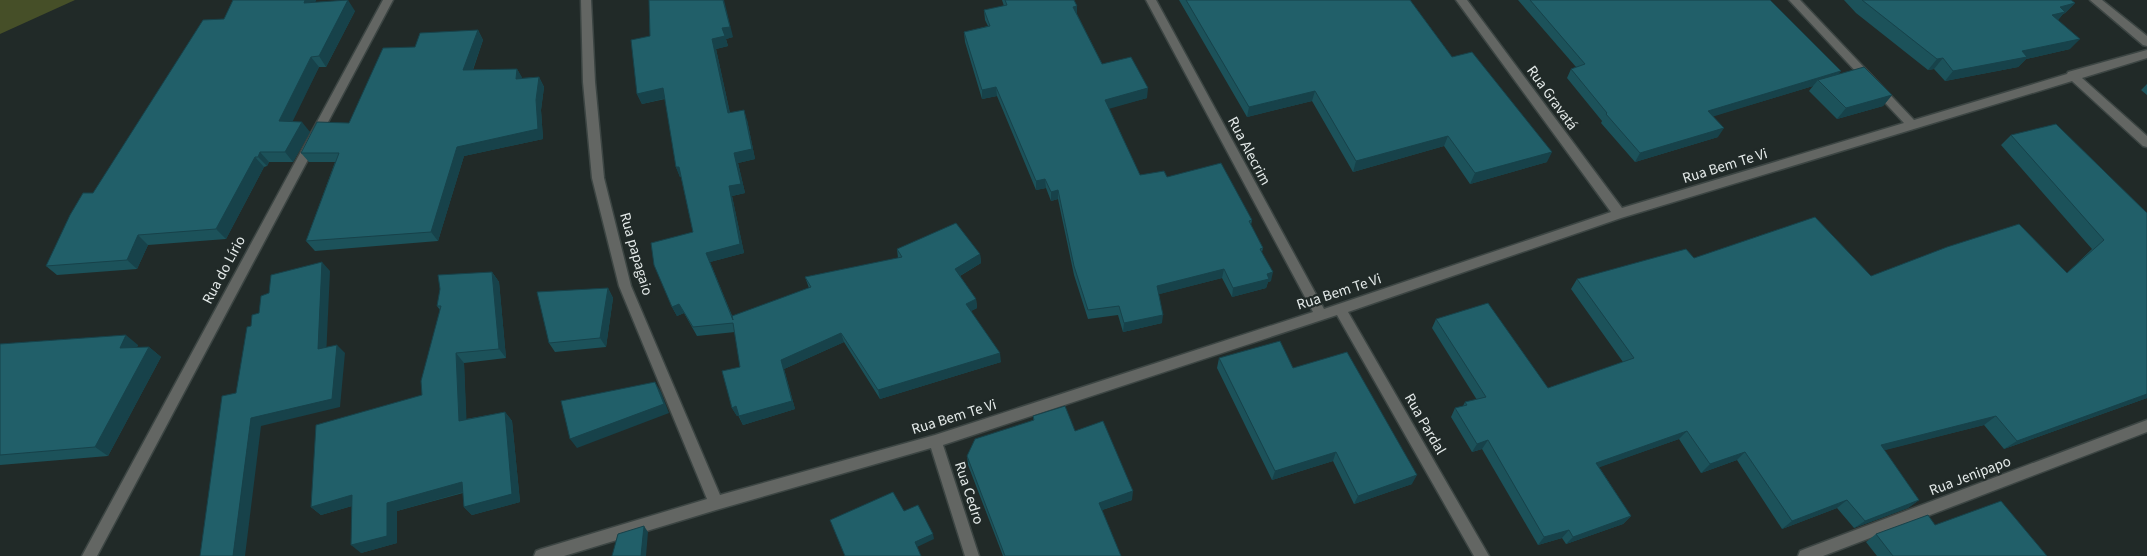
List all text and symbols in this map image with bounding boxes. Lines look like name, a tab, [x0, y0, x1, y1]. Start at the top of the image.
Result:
street label: Rua Gravatá	[1521, 61, 1583, 135]
street label: Rua Alecrim	[1222, 113, 1276, 189]
street label: Rua Bem Te Vi	[1680, 143, 1770, 189]
street label: Rua papagaio	[614, 210, 658, 298]
street label: Rua do Lírio	[197, 232, 251, 308]
street label: Rua Bem Te Vi	[1294, 268, 1384, 316]
street label: Rua Pardal	[1399, 390, 1451, 459]
street label: Rua Bem Te Vi	[909, 394, 999, 440]
street label: Rua Jenipapo	[1926, 451, 2014, 501]
street label: Rua Cedro	[949, 459, 989, 527]

